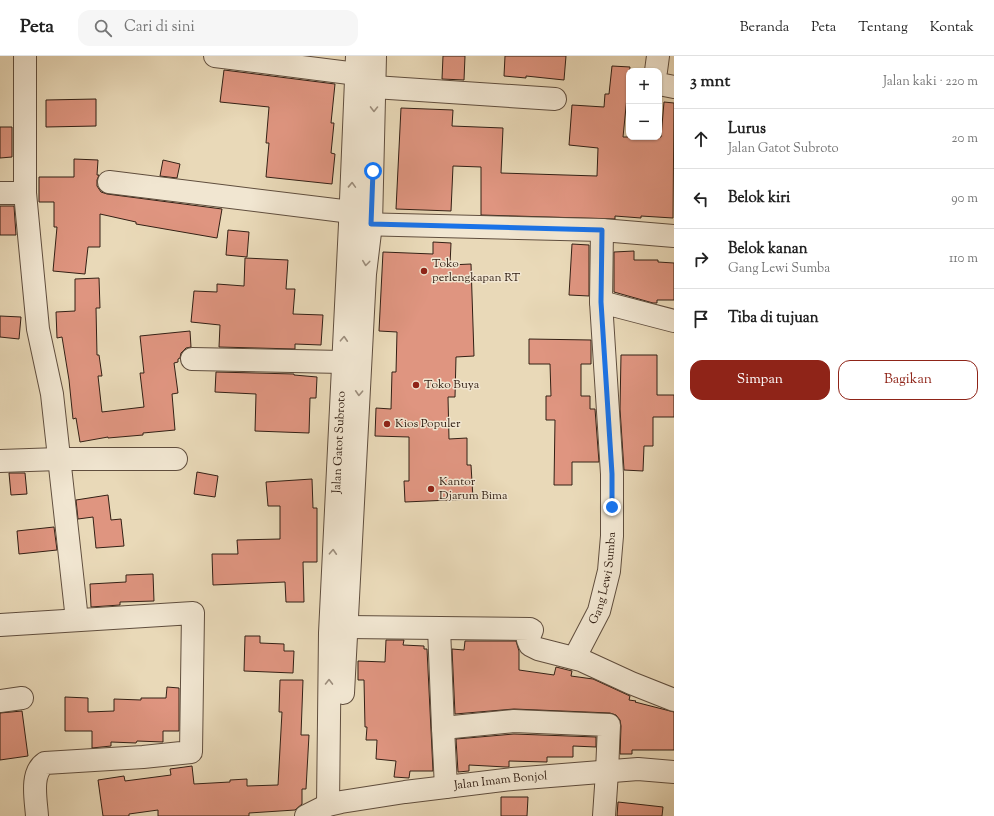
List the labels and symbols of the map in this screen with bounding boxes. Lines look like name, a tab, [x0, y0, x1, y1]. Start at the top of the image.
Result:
one-way arrow	[370, 106, 378, 112]
route start	[364, 162, 382, 180]
one-way arrow	[348, 182, 356, 188]
place label: Toko perlengkapan RT	[432, 255, 521, 287]
one-way arrow	[362, 260, 371, 266]
marker: Toko perlengkapan RT	[419, 266, 429, 276]
one-way arrow	[340, 336, 348, 342]
place label: Toko Buya	[424, 376, 480, 394]
marker: Toko Buya	[411, 380, 421, 390]
street label: Jalan Gatot Subroto	[328, 390, 351, 495]
one-way arrow	[354, 390, 363, 396]
place label: Kios Populer	[395, 415, 461, 433]
marker: Kios Populer	[382, 419, 392, 429]
place label: Kantor Djarum Bima	[439, 473, 508, 505]
marker: Kantor Djarum Bima	[426, 484, 436, 494]
route end	[603, 498, 621, 516]
street label: Gang Lewi Sumba	[584, 532, 621, 628]
one-way arrow	[329, 549, 338, 555]
one-way arrow	[325, 679, 333, 685]
street label: Jalan Imam Bonjol	[452, 767, 549, 795]

